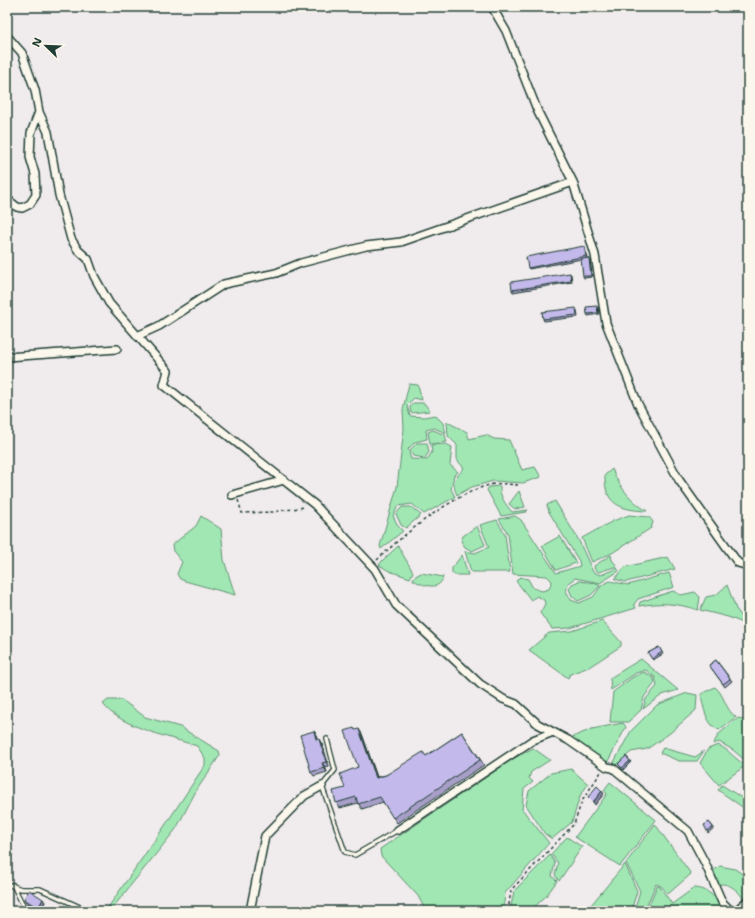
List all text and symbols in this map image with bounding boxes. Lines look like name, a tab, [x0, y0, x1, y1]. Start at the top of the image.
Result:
north arrow	[26, 26, 66, 66]
text: N	[29, 35, 46, 49]

